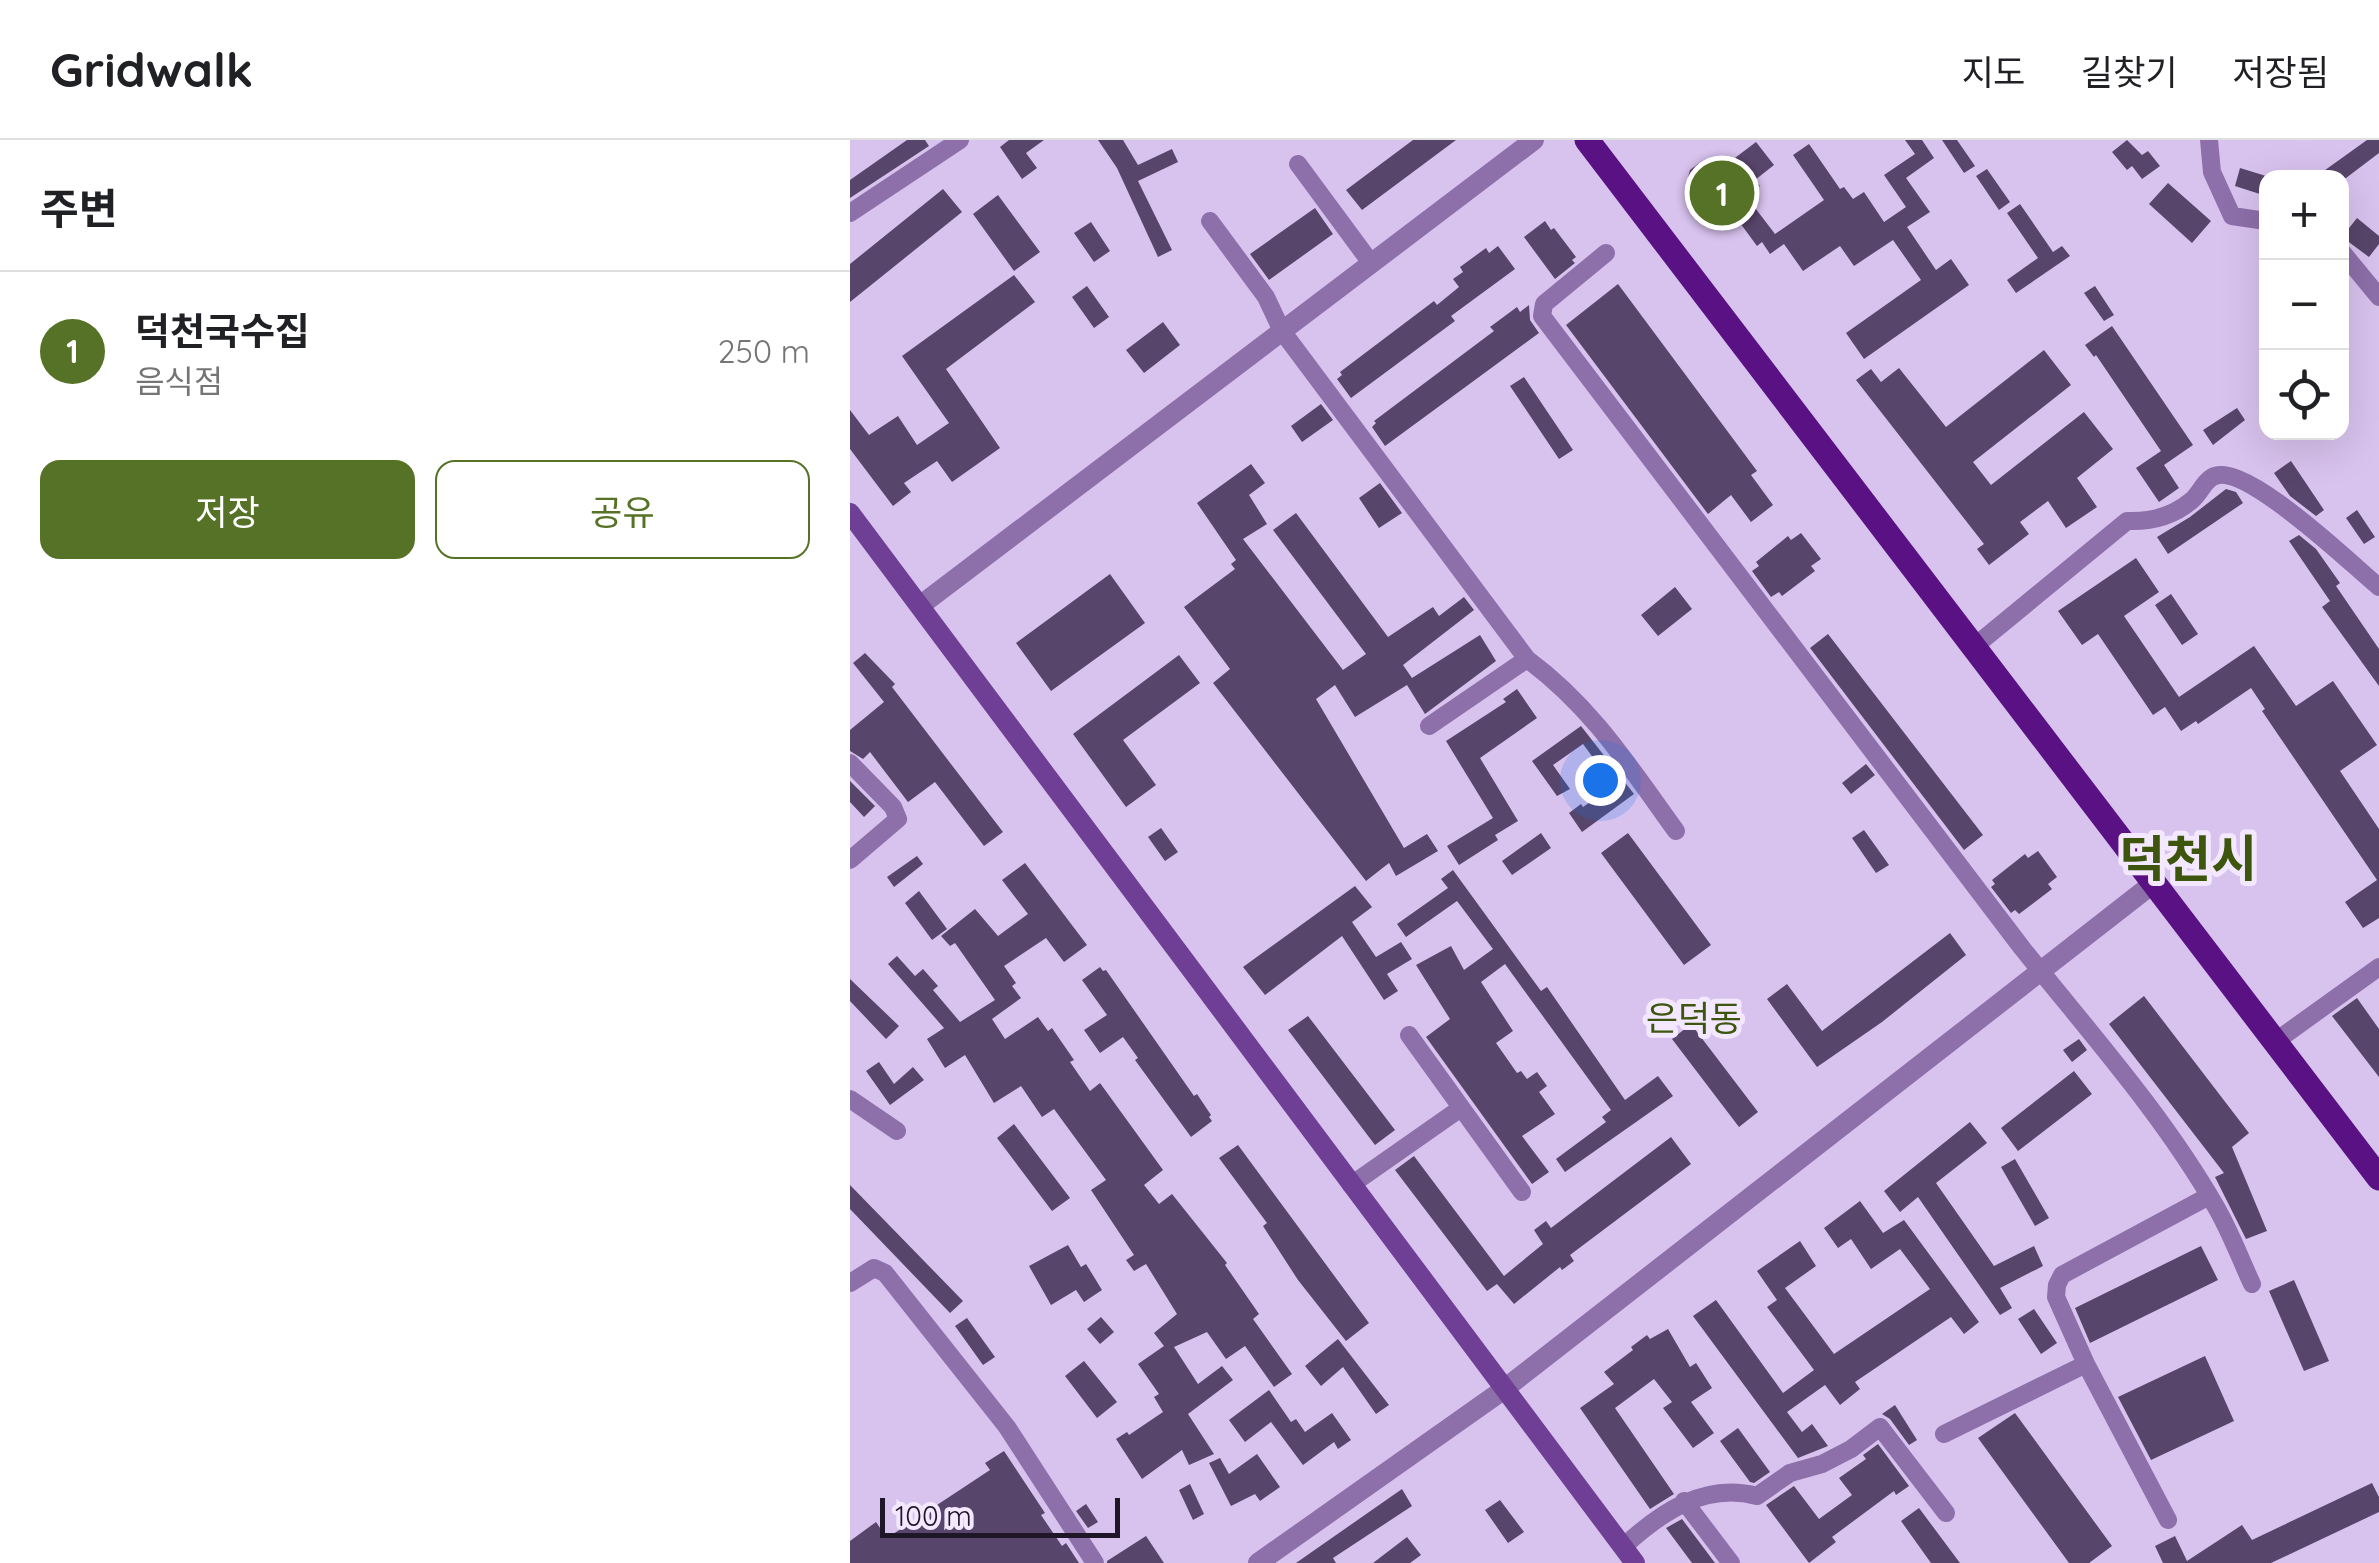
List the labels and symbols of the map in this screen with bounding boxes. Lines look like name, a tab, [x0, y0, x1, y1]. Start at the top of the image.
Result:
pin: 1	[1690, 155, 1754, 230]
your location	[1575, 755, 1626, 806]
district label: 덕천시	[2119, 827, 2257, 890]
district label: 은덕동	[1646, 996, 1742, 1040]
scale bar	[880, 1493, 1120, 1538]

